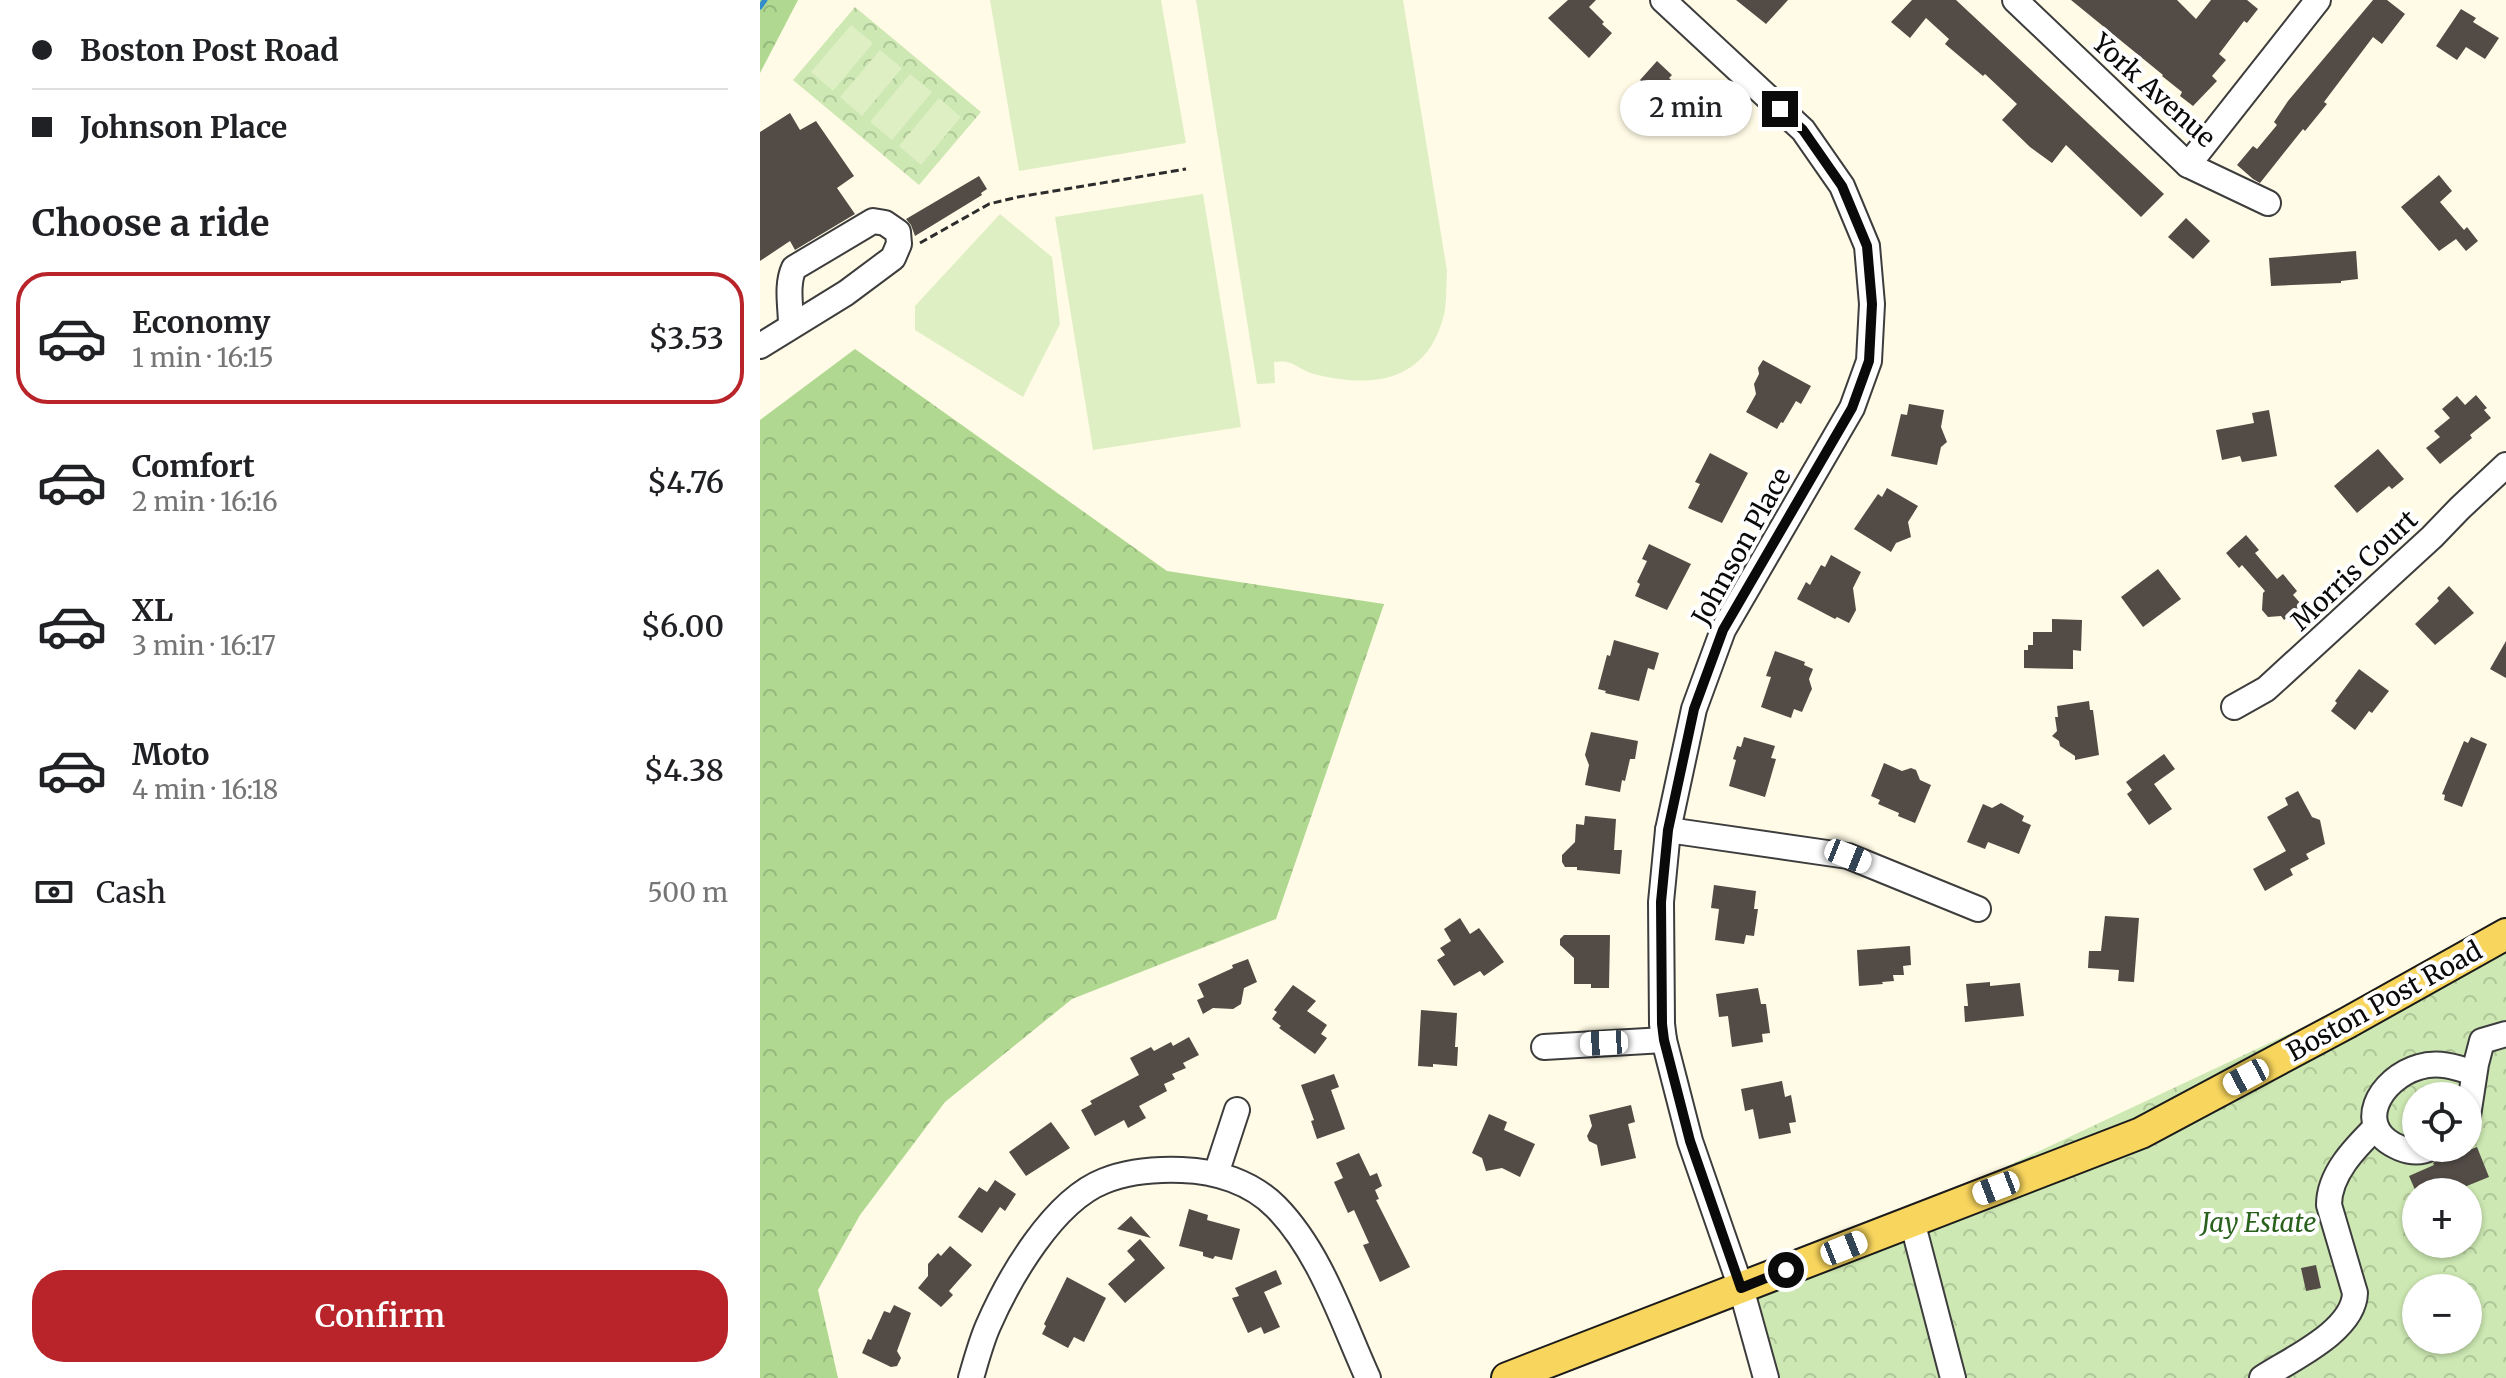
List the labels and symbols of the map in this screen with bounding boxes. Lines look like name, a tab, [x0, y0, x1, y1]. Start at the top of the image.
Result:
street label: York Avenue	[2085, 25, 2222, 154]
callout: 2 min	[1620, 81, 1752, 137]
route end	[1762, 91, 1798, 127]
street label: Johnson Place	[1684, 462, 1798, 631]
street label: Morris Court	[2284, 503, 2424, 637]
car	[1821, 836, 1875, 876]
street label: Boston Post Road	[2281, 934, 2488, 1068]
car	[1579, 1030, 1629, 1056]
car	[2219, 1055, 2273, 1099]
car	[1969, 1168, 2023, 1208]
park label: Jay Estate	[2199, 1206, 2316, 1239]
car	[1817, 1228, 1871, 1268]
route start	[1768, 1252, 1804, 1288]

